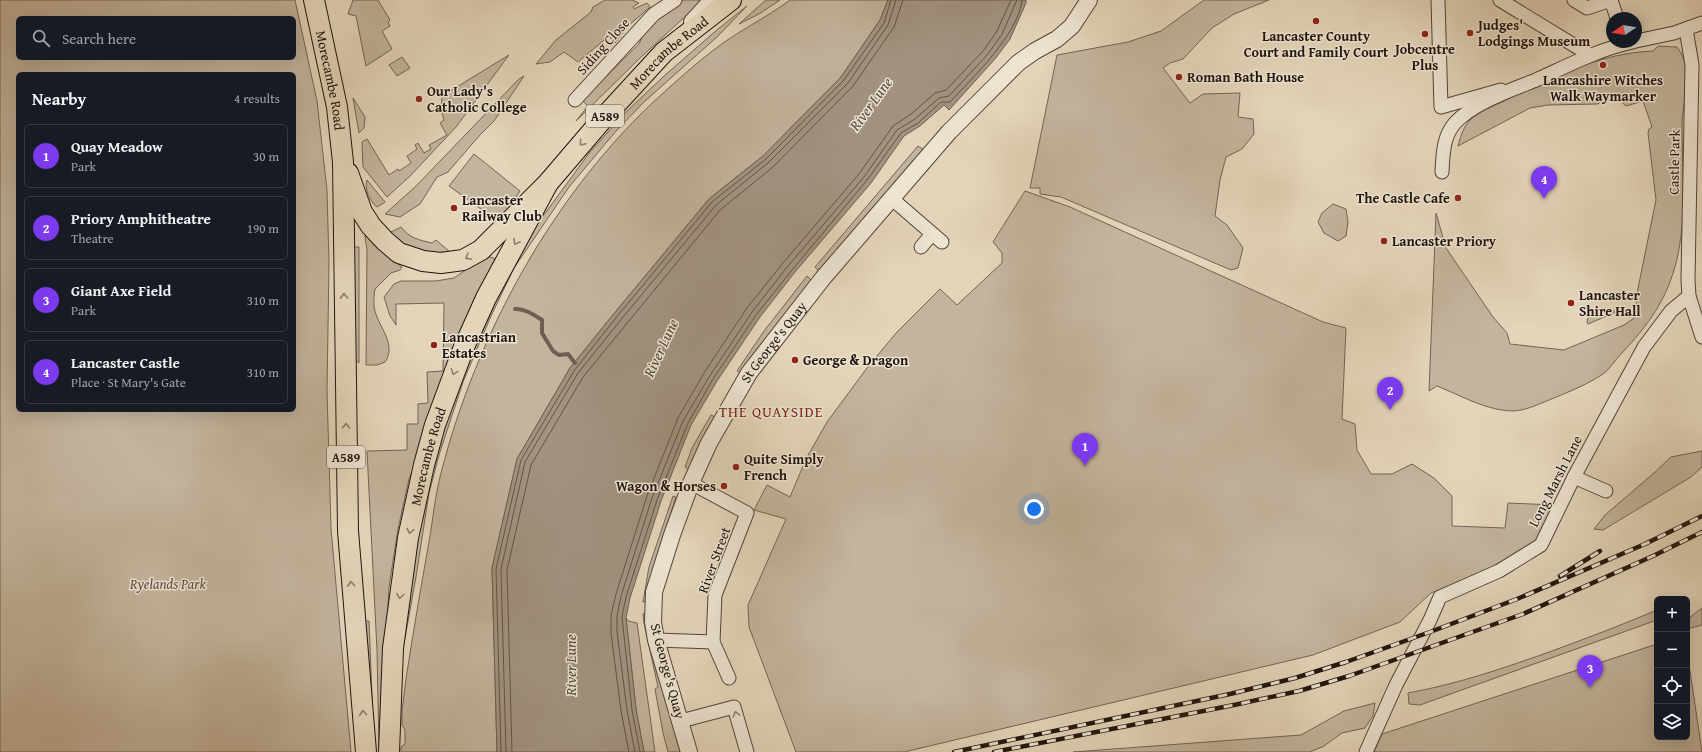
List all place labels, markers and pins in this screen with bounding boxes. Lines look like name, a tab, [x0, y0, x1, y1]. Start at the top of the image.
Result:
place label: Judges' Lodgings Museum	[1476, 15, 1590, 51]
marker: Lancaster County Court and Family Court	[1311, 16, 1321, 26]
place label: Lancaster County Court and Family Court	[1244, 26, 1389, 62]
marker: Judges' Lodgings Museum	[1465, 28, 1475, 38]
marker: Jobcentre Plus	[1420, 29, 1430, 39]
place label: Jobcentre Plus	[1393, 39, 1455, 75]
marker: Lancashire Witches Walk Waymarker	[1598, 60, 1608, 70]
place label: Roman Bath House	[1187, 67, 1304, 87]
place label: Lancashire Witches Walk Waymarker	[1543, 70, 1663, 106]
marker: Roman Bath House	[1174, 72, 1184, 82]
place label: Our Lady's Catholic College	[427, 81, 527, 117]
marker: Our Lady's Catholic College	[414, 94, 424, 104]
pin: 4	[1531, 166, 1557, 199]
place label: The Castle Cafe	[1356, 188, 1450, 208]
place label: Lancaster Railway Club	[462, 190, 542, 226]
marker: The Castle Cafe	[1453, 193, 1463, 203]
marker: Lancaster Railway Club	[449, 203, 459, 213]
place label: Lancaster Priory	[1392, 231, 1497, 251]
marker: Lancaster Priory	[1379, 236, 1389, 246]
place label: Lancaster Shire Hall	[1579, 285, 1641, 321]
marker: Lancaster Shire Hall	[1566, 298, 1576, 308]
place label: Lancastrian Estates	[442, 327, 517, 363]
marker: Lancastrian Estates	[429, 340, 439, 350]
place label: George & Dragon	[803, 350, 909, 370]
marker: George & Dragon	[790, 355, 800, 365]
pin: 2	[1377, 377, 1403, 410]
pin: 1	[1072, 433, 1098, 466]
place label: Quite Simply French	[744, 449, 824, 485]
marker: Quite Simply French	[731, 462, 741, 472]
place label: Wagon & Horses	[616, 476, 716, 496]
marker: Wagon & Horses	[719, 481, 729, 491]
pin: 3	[1577, 655, 1603, 688]

